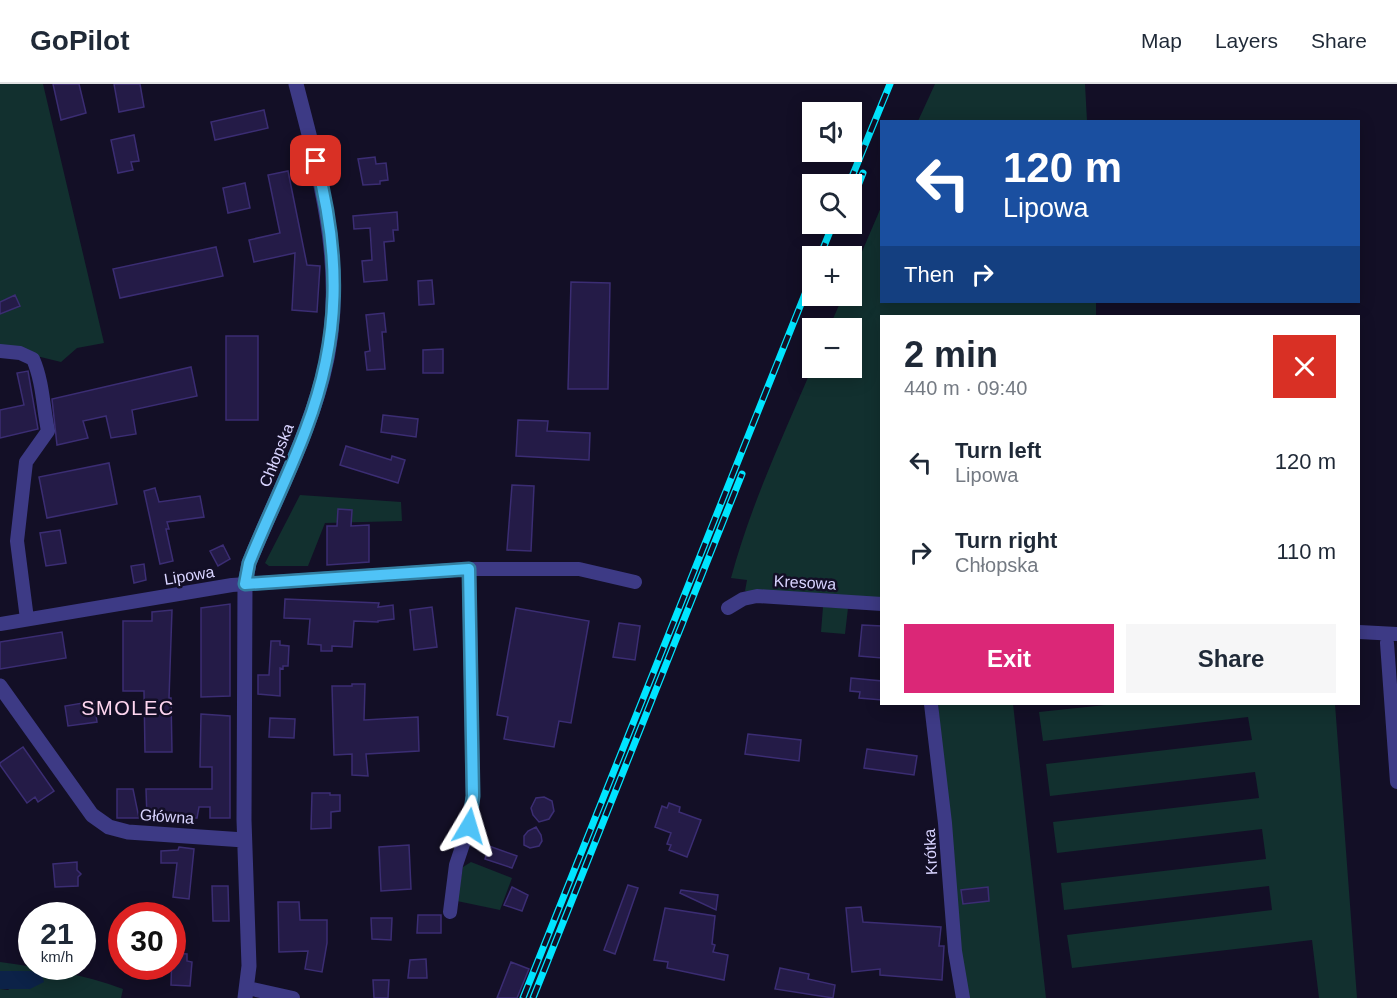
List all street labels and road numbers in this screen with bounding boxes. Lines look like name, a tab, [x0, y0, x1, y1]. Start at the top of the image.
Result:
street label: Chłopska	[256, 421, 297, 489]
street label: Lipowa	[163, 563, 216, 588]
street label: Kresowa	[773, 572, 837, 593]
street label: Główna	[139, 806, 195, 827]
street label: Krótka	[921, 828, 940, 876]

